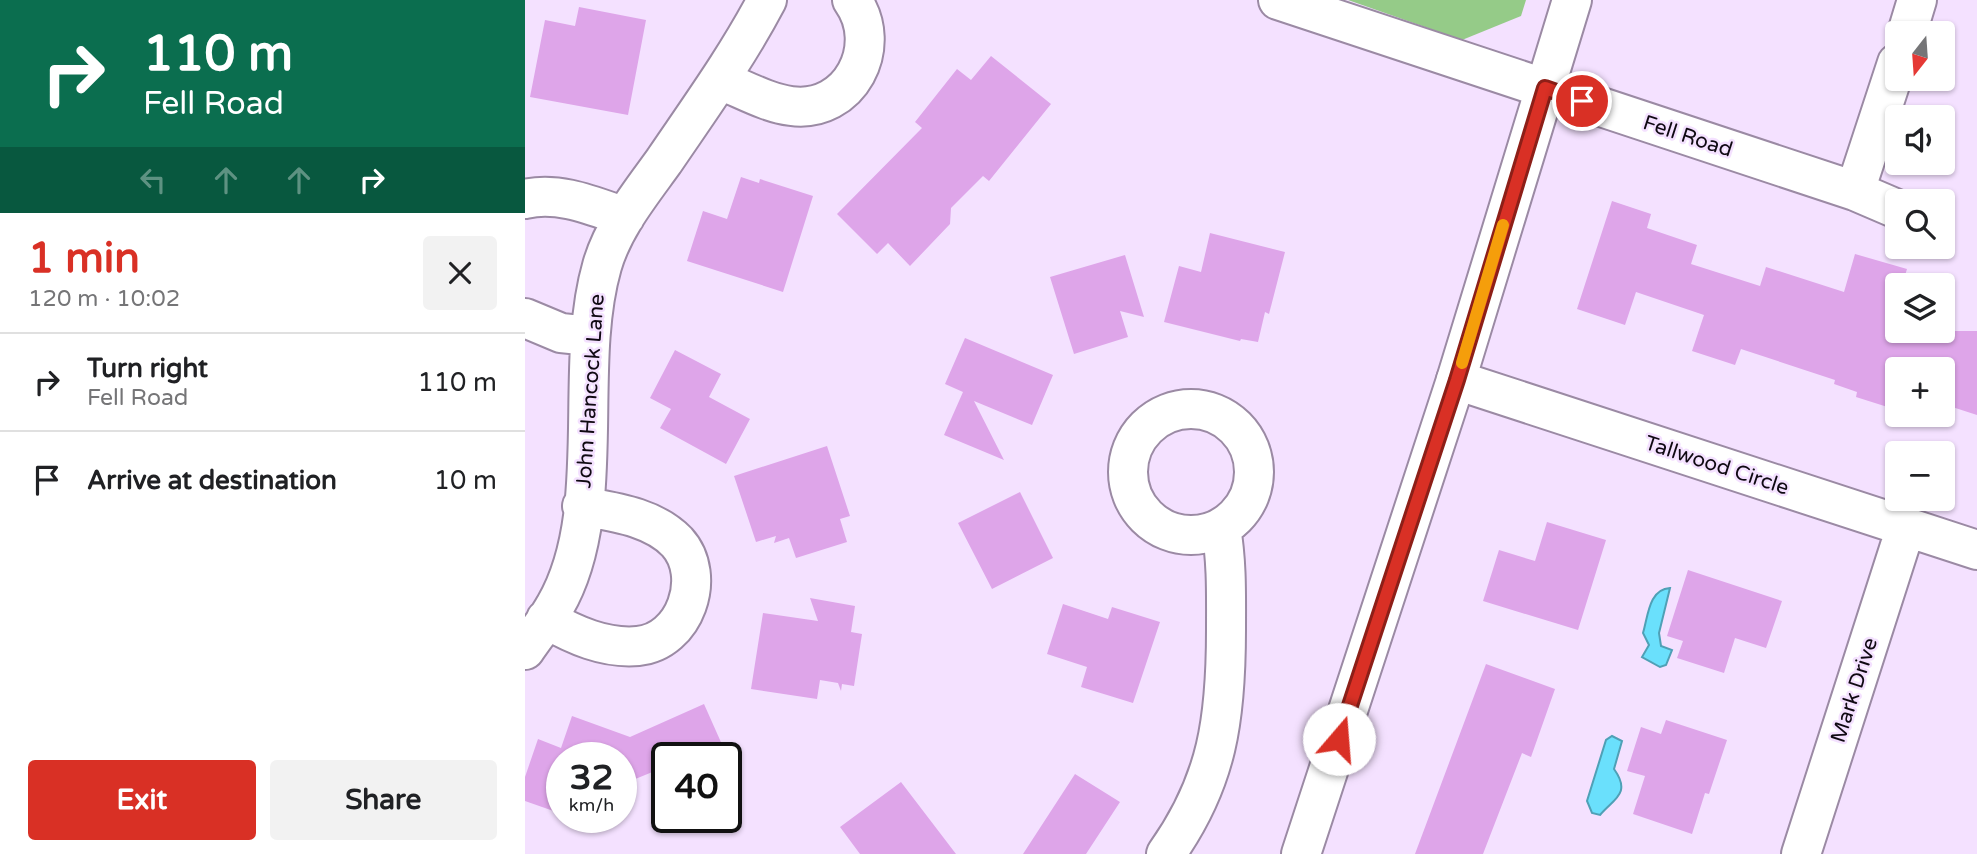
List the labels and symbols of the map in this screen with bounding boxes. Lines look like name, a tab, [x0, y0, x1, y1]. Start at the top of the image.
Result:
north arrow	[1885, 21, 1955, 91]
pin	[1552, 71, 1612, 131]
street label: Fell Road	[1640, 110, 1736, 163]
street label: John Hancock Lane	[571, 293, 610, 489]
street label: Tallwood Circle	[1642, 430, 1792, 501]
street label: Mark Drive	[1826, 634, 1883, 746]
position arrow	[1302, 702, 1376, 776]
speed limit sign: 40	[651, 742, 742, 833]

